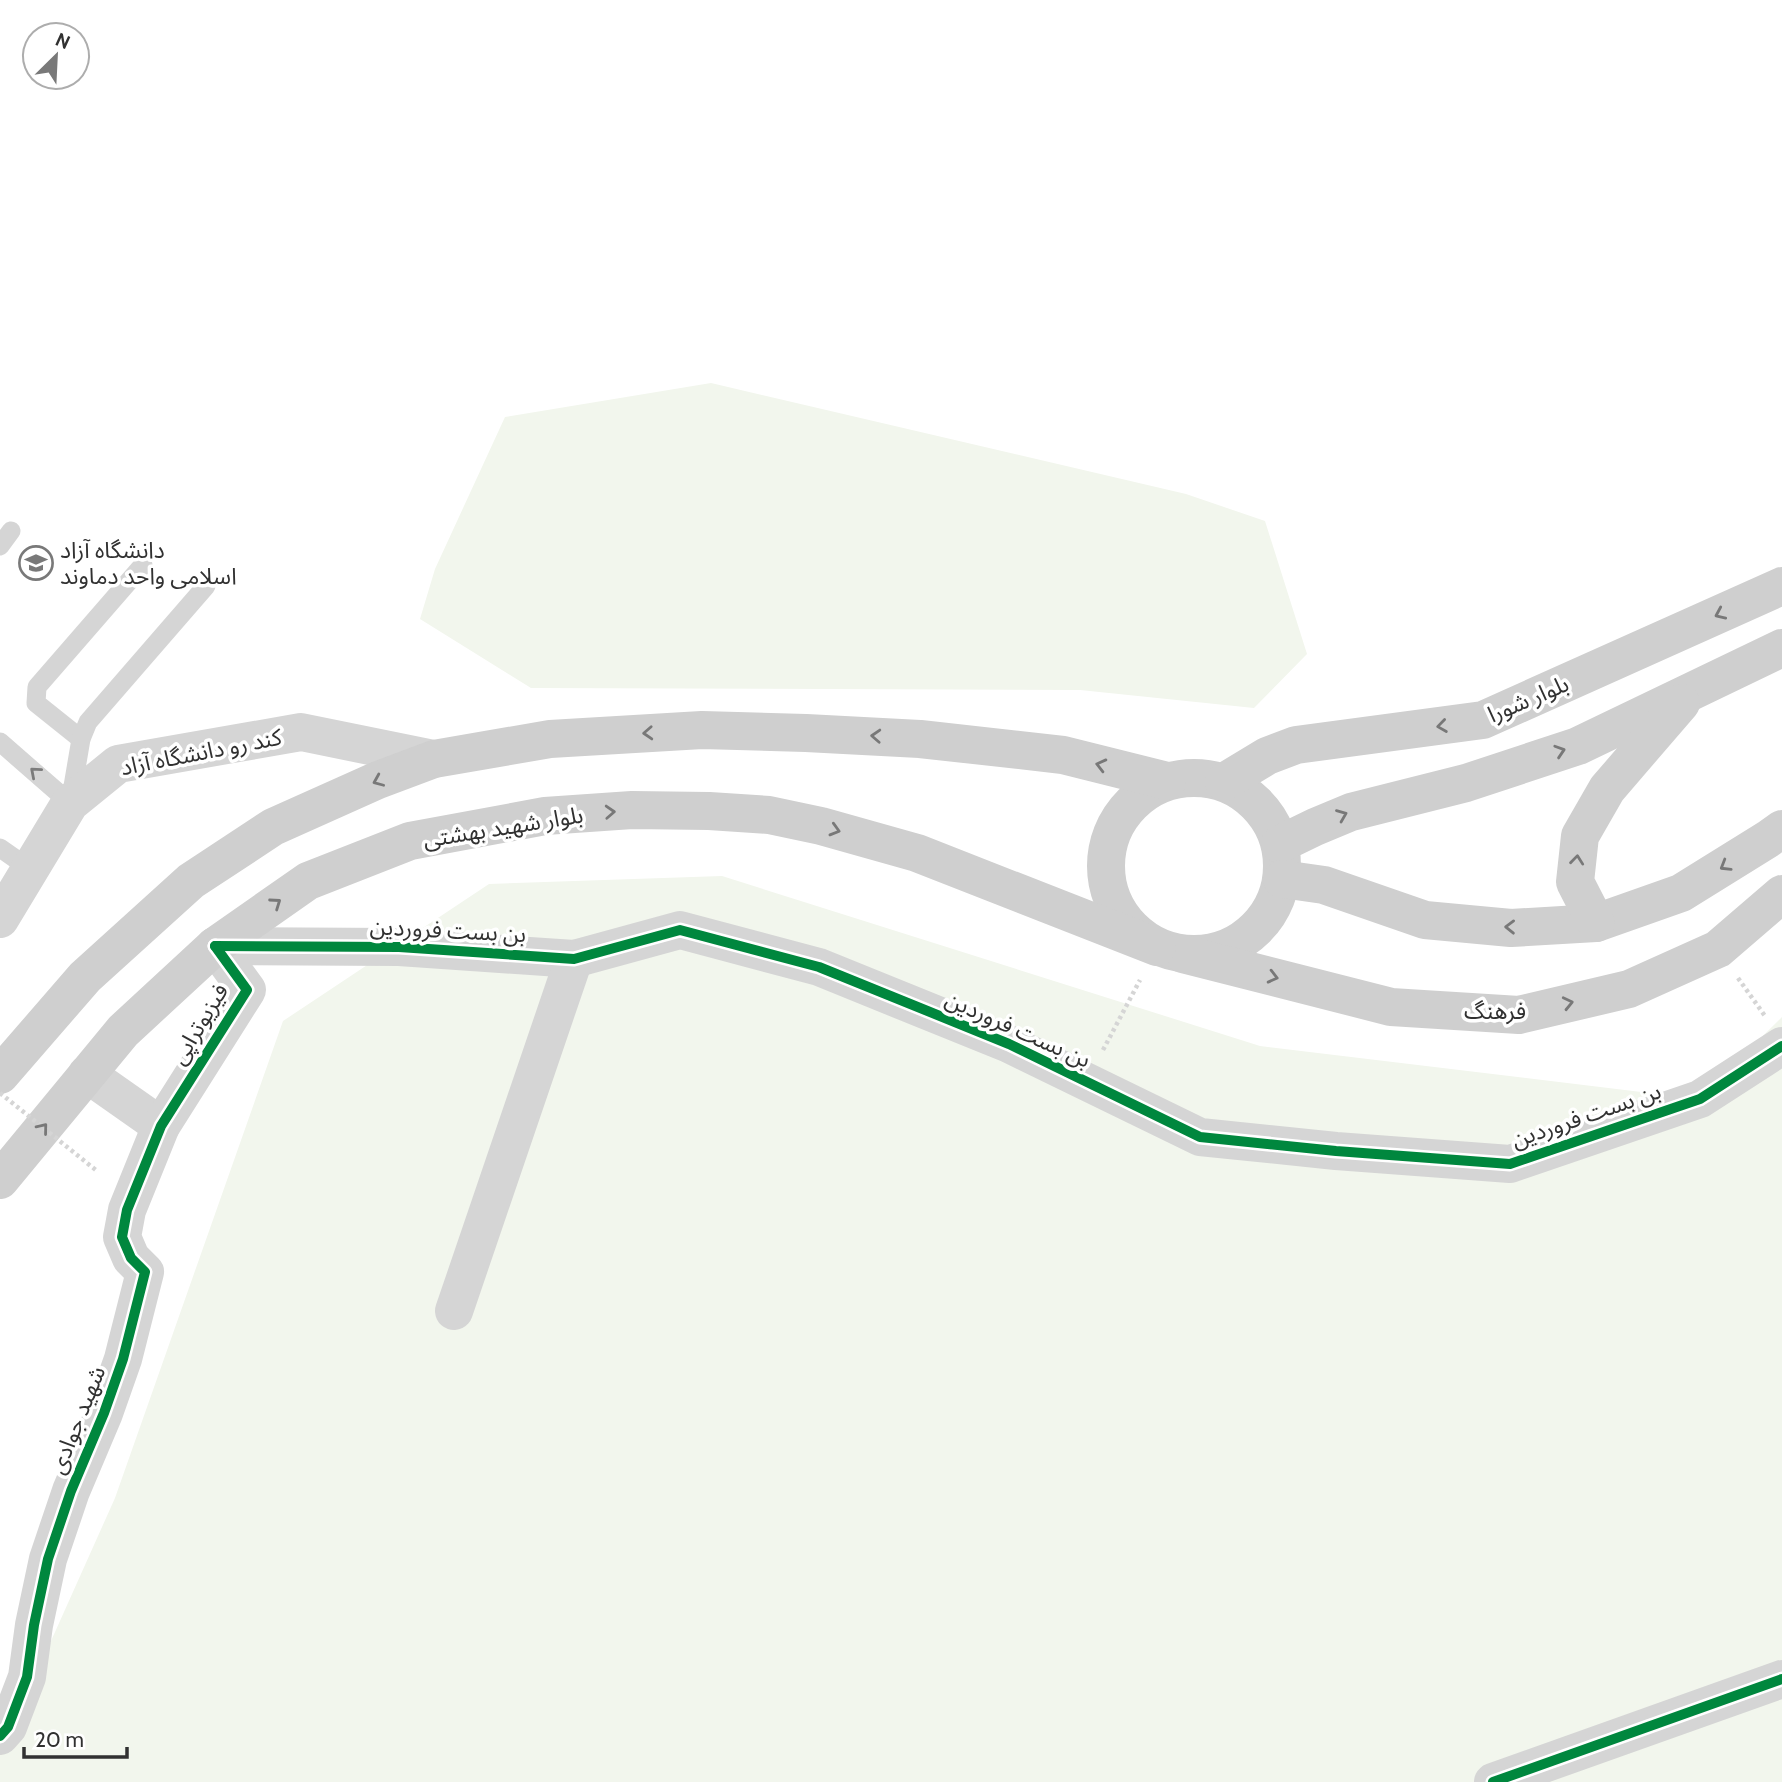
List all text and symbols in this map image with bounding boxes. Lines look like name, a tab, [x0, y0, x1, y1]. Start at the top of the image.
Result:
north arrow	[21, 21, 91, 91]
text: N	[52, 28, 74, 54]
place label: دانشگاه آزاد اسلامی واحد دماوند	[60, 536, 237, 590]
school or university icon: دانشگاه آزاد اسلامی واحد دماوند	[17, 544, 55, 582]
one-way arrow	[1715, 606, 1727, 620]
street label: بلوار شورا	[1483, 669, 1573, 729]
one-way arrow	[1436, 718, 1448, 733]
street label: کند رو دانشگاه آزاد	[118, 723, 284, 781]
one-way arrow	[642, 726, 653, 741]
one-way arrow	[870, 729, 881, 744]
one-way arrow	[1554, 745, 1566, 760]
one-way arrow	[1095, 759, 1107, 773]
one-way arrow	[30, 768, 43, 780]
one-way arrow	[372, 772, 384, 786]
street label: بلوار شهید بهشتی	[421, 801, 585, 853]
one-way arrow	[604, 805, 615, 820]
one-way arrow	[1336, 810, 1348, 824]
one-way arrow	[829, 822, 841, 836]
one-way arrow	[1569, 854, 1584, 865]
one-way arrow	[1719, 858, 1732, 871]
one-way arrow	[268, 899, 281, 911]
street label: بن بست فروردین	[369, 912, 527, 948]
one-way arrow	[1504, 919, 1515, 935]
one-way arrow	[1267, 969, 1279, 983]
street label: فیزیوتراپی	[164, 978, 235, 1070]
street label: بن بست فروردین	[941, 984, 1095, 1074]
street label: فرهنگ	[1464, 997, 1526, 1025]
one-way arrow	[1562, 997, 1574, 1011]
street label: بن بست فروردین	[1508, 1076, 1664, 1154]
one-way arrow	[35, 1123, 48, 1135]
street label: شهید جوادی	[43, 1362, 111, 1478]
scale bar	[24, 1716, 128, 1760]
text: 20 m	[35, 1727, 84, 1752]

